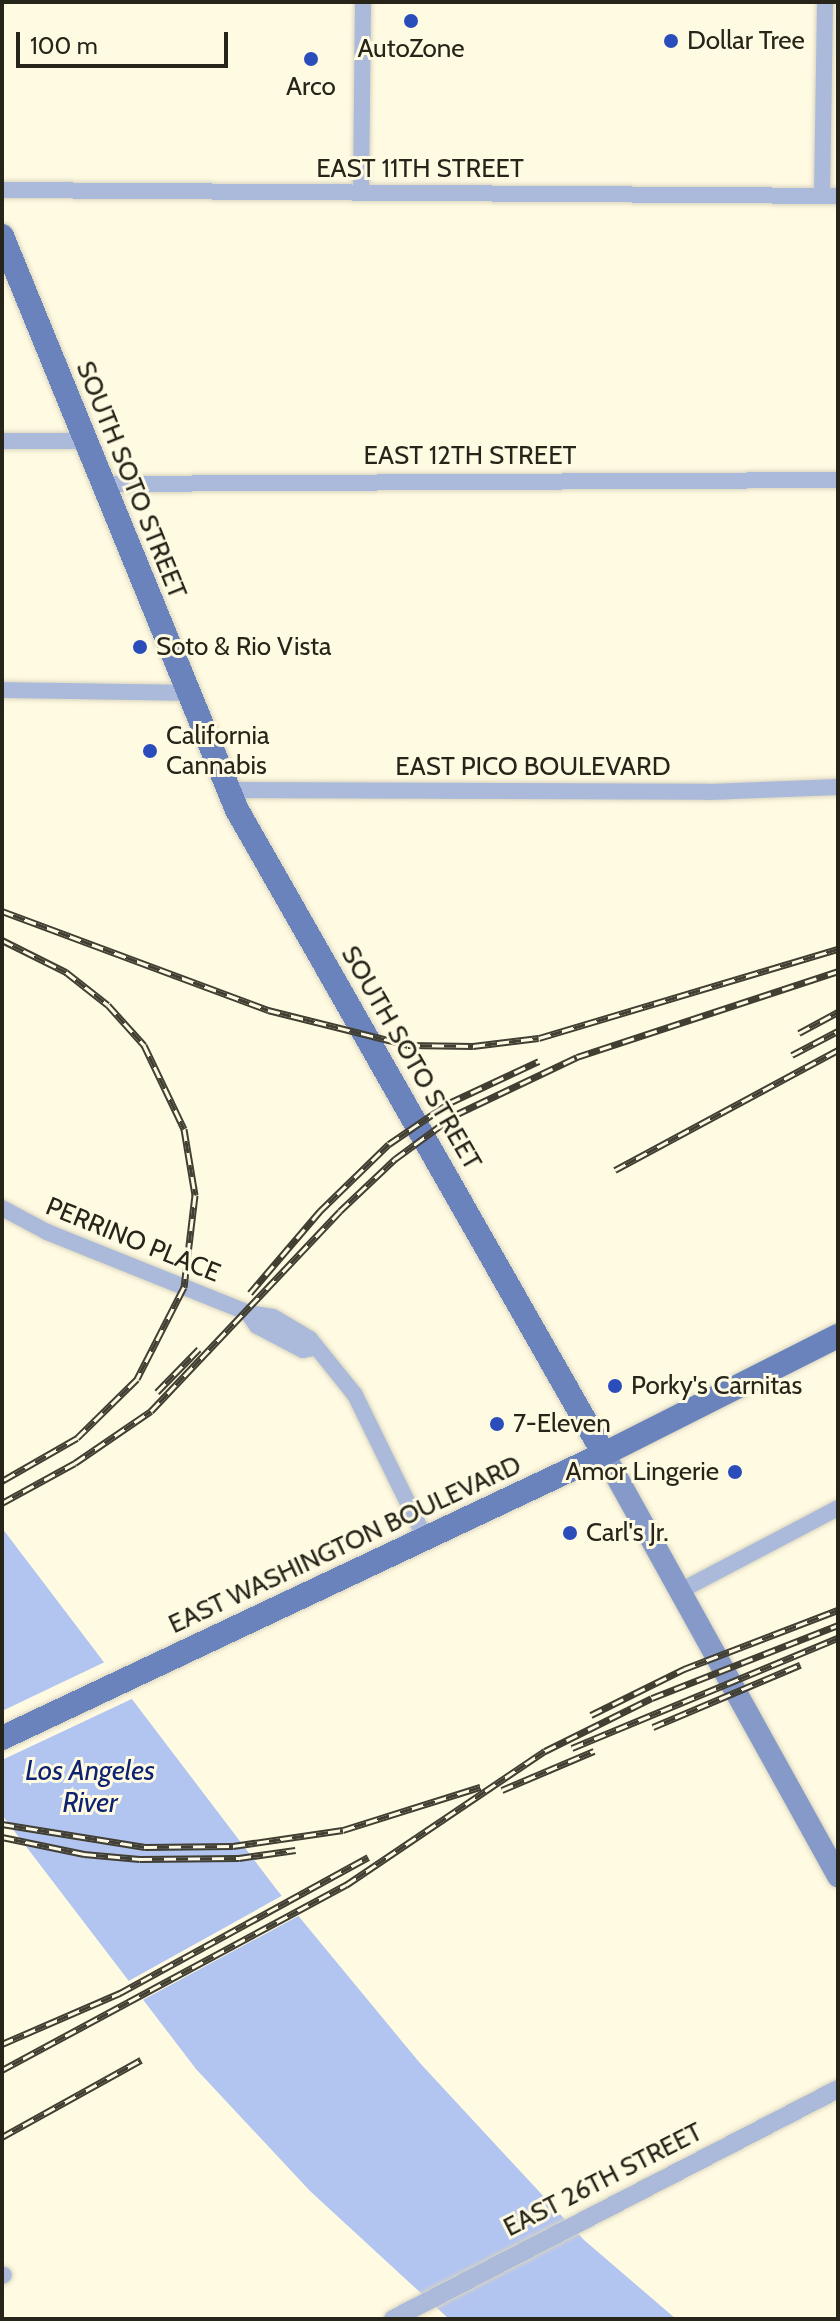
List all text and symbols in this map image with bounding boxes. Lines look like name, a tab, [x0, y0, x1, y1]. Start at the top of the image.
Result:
marker: AutoZone	[402, 12, 420, 30]
scale bar	[20, 16, 232, 66]
place label: Dollar Tree	[687, 25, 805, 57]
text: 100 m	[30, 31, 98, 60]
marker: Dollar Tree	[662, 32, 680, 50]
place label: AutoZone	[357, 33, 465, 65]
marker: Arco	[302, 50, 320, 68]
place label: Arco	[286, 71, 336, 103]
street label: EAST 11TH STREET	[316, 153, 524, 185]
street label: SOUTH SOTO STREET	[69, 357, 193, 603]
street label: EAST 12TH STREET	[364, 440, 576, 472]
place label: Soto & Rio Vista	[156, 631, 332, 663]
marker: Soto & Rio Vista	[131, 638, 149, 656]
place label: California Cannabis	[166, 720, 270, 782]
marker: California Cannabis	[141, 742, 159, 760]
street label: EAST PICO BOULEVARD	[395, 751, 671, 783]
street label: SOUTH SOTO STREET	[334, 941, 488, 1175]
street label: PERRINO PLACE	[41, 1191, 225, 1289]
place label: Porky's Carnitas	[631, 1370, 802, 1402]
marker: Porky's Carnitas	[606, 1377, 624, 1395]
place label: 7-Eleven	[513, 1408, 611, 1440]
marker: 7-Eleven	[488, 1415, 506, 1433]
street label: EAST WASHINGTON BOULEVARD	[164, 1449, 526, 1641]
place label: Amor Lingerie	[565, 1456, 719, 1488]
marker: Amor Lingerie	[726, 1463, 744, 1481]
place label: Carl's Jr.	[586, 1517, 669, 1549]
marker: Carl's Jr.	[561, 1524, 579, 1542]
water label: Los Angeles River	[25, 1753, 155, 1819]
street label: EAST 26TH STREET	[499, 2117, 707, 2243]

